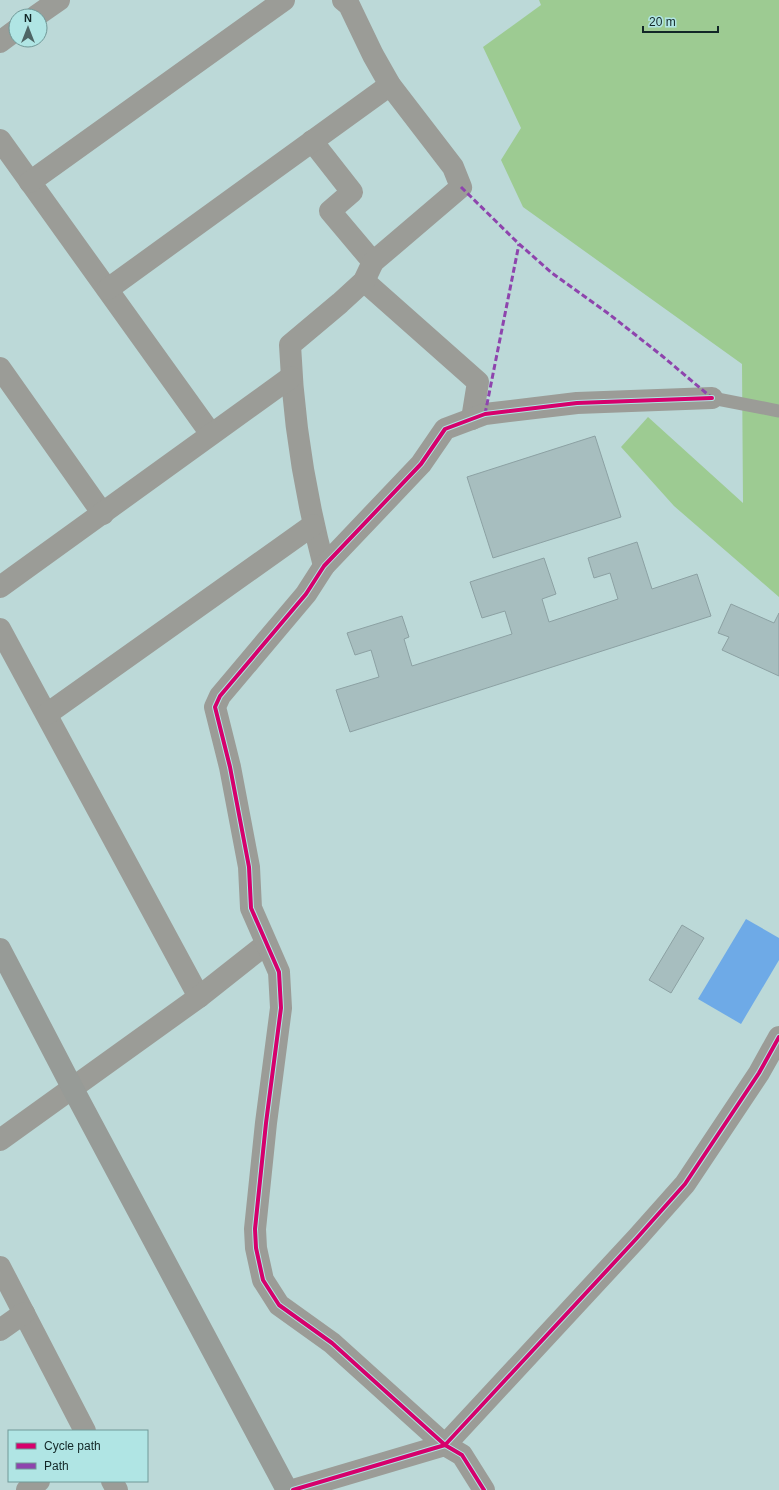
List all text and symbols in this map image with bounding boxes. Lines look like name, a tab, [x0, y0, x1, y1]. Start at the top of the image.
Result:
north arrow	[8, 8, 48, 48]
scale bar	[643, 8, 718, 34]
text: N	[24, 12, 32, 24]
text: 20 m	[649, 15, 676, 29]
legend	[8, 1430, 148, 1482]
text: Cycle path	[44, 1439, 101, 1453]
text: Path	[44, 1459, 69, 1473]

